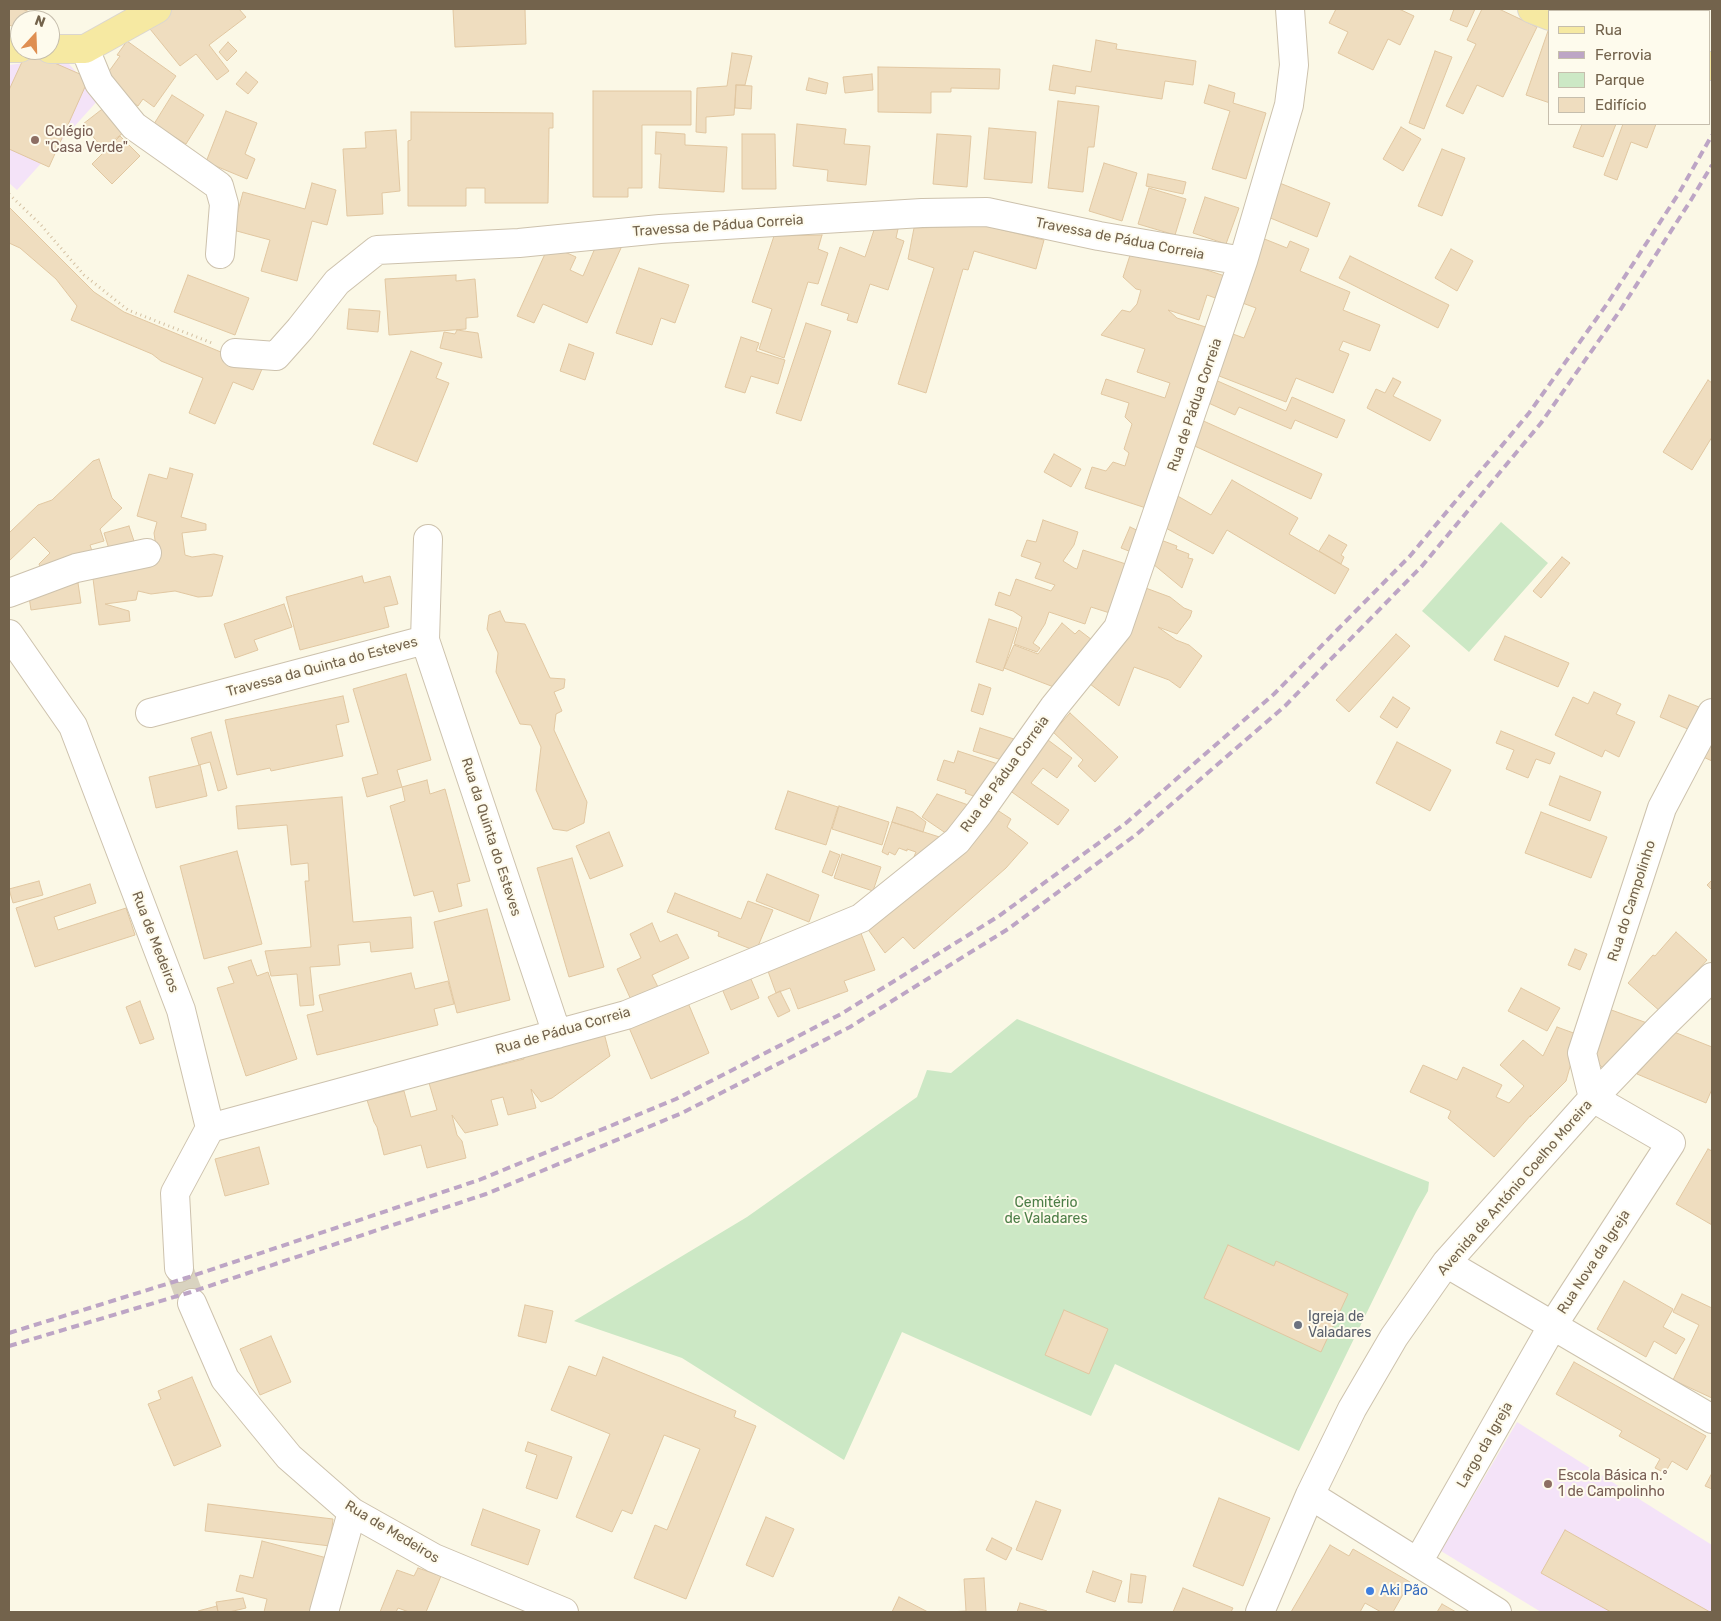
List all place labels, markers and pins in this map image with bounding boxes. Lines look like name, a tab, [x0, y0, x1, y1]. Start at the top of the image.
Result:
place label: Colégio "Casa Verde"	[45, 124, 128, 156]
marker: Colégio "Casa Verde"	[29, 134, 41, 146]
place label: Igreja de Valadares	[1308, 1309, 1371, 1341]
marker: Igreja de Valadares	[1292, 1319, 1304, 1331]
place label: Escola Básica n.º 1 de Campolinho	[1558, 1468, 1667, 1500]
marker: Escola Básica n.º 1 de Campolinho	[1542, 1478, 1554, 1490]
place label: Aki Pão	[1380, 1583, 1428, 1599]
marker: Aki Pão	[1364, 1585, 1376, 1597]

